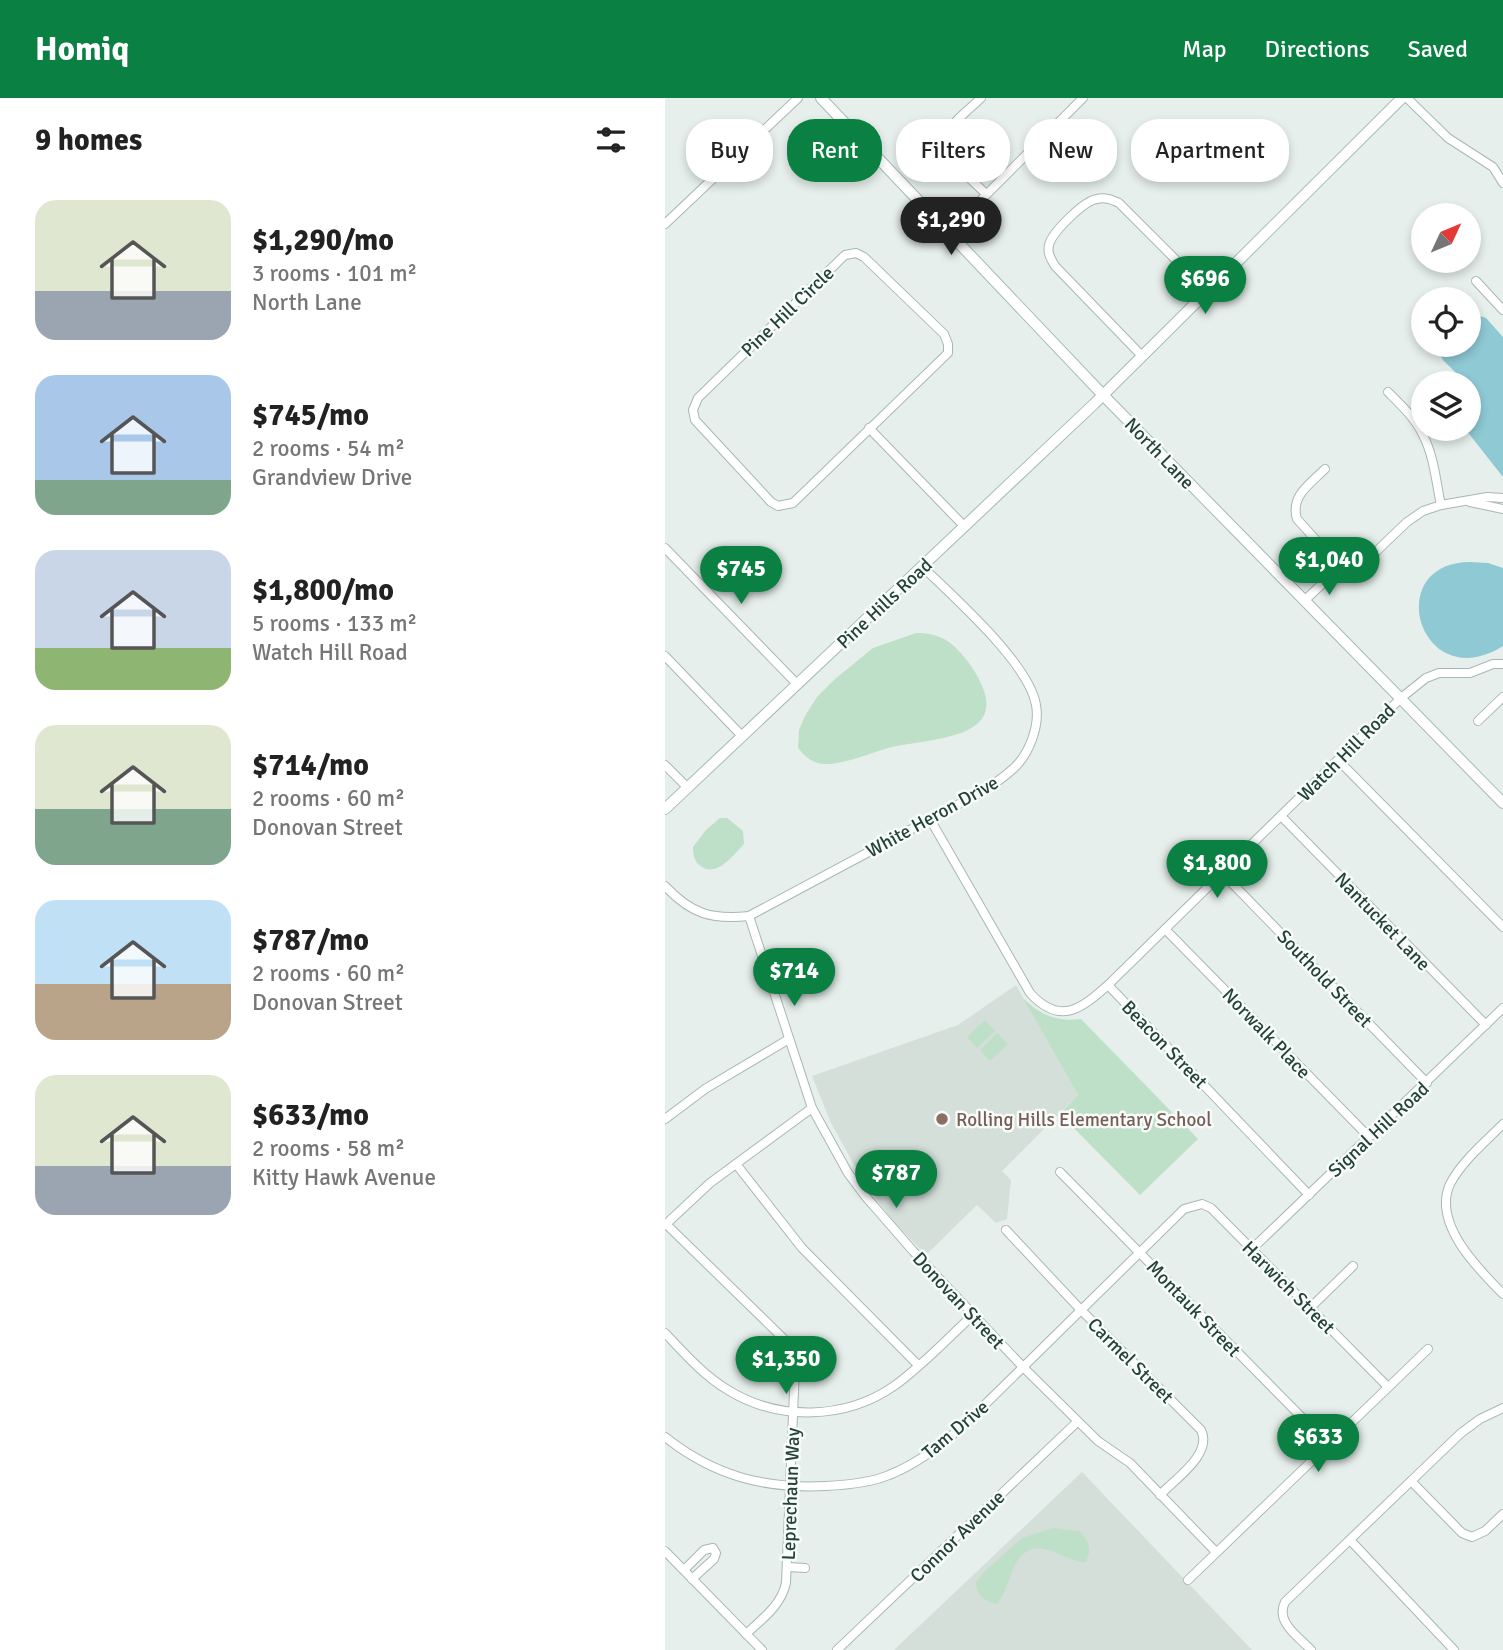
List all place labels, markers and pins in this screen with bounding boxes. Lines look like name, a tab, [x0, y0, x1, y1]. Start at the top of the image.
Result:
pin: $1,290	[894, 198, 1008, 257]
pin: $696	[1164, 256, 1246, 316]
pin: $1,040	[1272, 538, 1386, 597]
pin: $745	[700, 546, 782, 606]
pin: $1,800	[1160, 840, 1274, 900]
pin: $714	[753, 948, 835, 1008]
place label: Rolling Hills Elementary School	[956, 1108, 1212, 1132]
marker: Rolling Hills Elementary School	[934, 1111, 950, 1127]
pin: $787	[855, 1150, 937, 1210]
pin: $1,350	[729, 1336, 843, 1396]
pin: $633	[1277, 1414, 1359, 1474]

